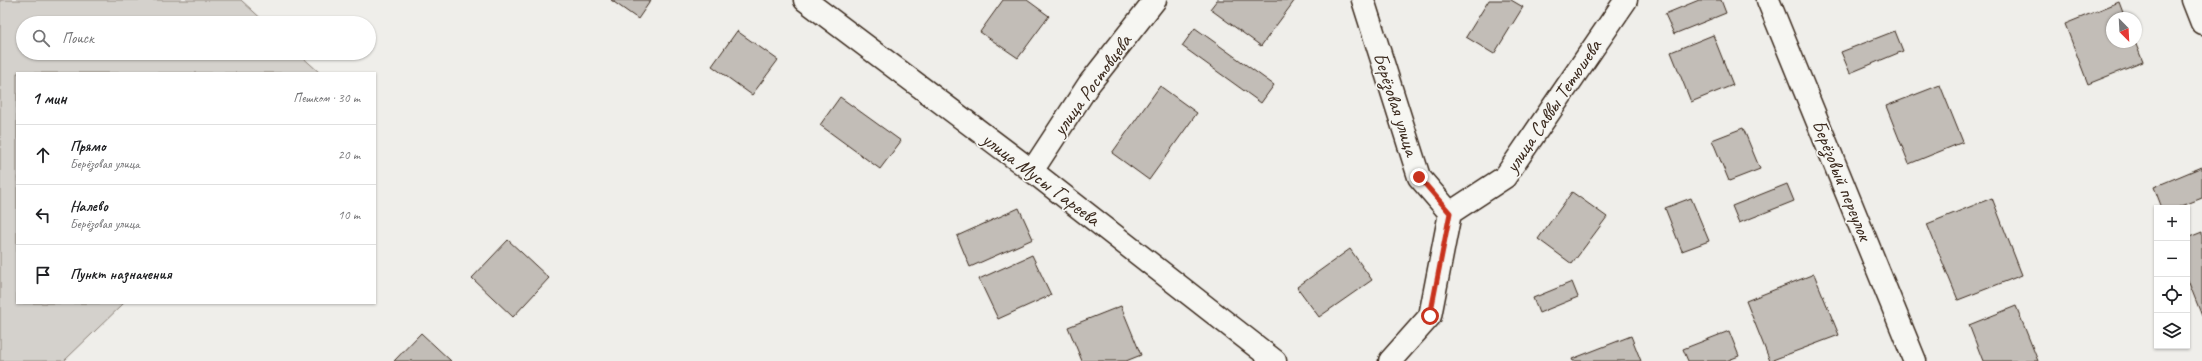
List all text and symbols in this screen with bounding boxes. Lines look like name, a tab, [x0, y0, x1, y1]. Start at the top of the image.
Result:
north arrow	[2106, 12, 2142, 48]
search box	[16, 16, 376, 60]
icon: search	[30, 27, 52, 49]
text: Поиск	[62, 29, 94, 48]
street label: улица Ростовцева	[1046, 29, 1138, 141]
street label: улица Саввы Тетюшева	[1499, 34, 1608, 178]
street label: Берёзовая улица	[1367, 49, 1425, 161]
text: 1 мин	[32, 88, 67, 109]
text: Пешком · 30 m	[293, 90, 360, 106]
street label: Берёзовый переулок	[1805, 116, 1878, 246]
street label: улица Мусы Гареева	[976, 126, 1106, 232]
text: Прямо	[70, 137, 106, 156]
icon: ahead	[32, 144, 54, 166]
text: 20 m	[338, 147, 360, 163]
text: Берёзовая улица	[70, 156, 140, 172]
route end	[1410, 168, 1428, 186]
text: Налево	[70, 197, 108, 216]
icon: left	[32, 204, 54, 226]
map controls	[2154, 205, 2190, 349]
button: +	[2154, 205, 2190, 241]
text: 10 m	[338, 207, 360, 223]
text: Берёзовая улица	[70, 216, 140, 232]
button: −	[2154, 241, 2190, 277]
icon: arrive	[32, 264, 54, 286]
text: Пункт назначения	[70, 265, 172, 284]
button: locate	[2154, 277, 2190, 313]
route start	[1421, 307, 1439, 325]
button: layers	[2154, 313, 2190, 349]

